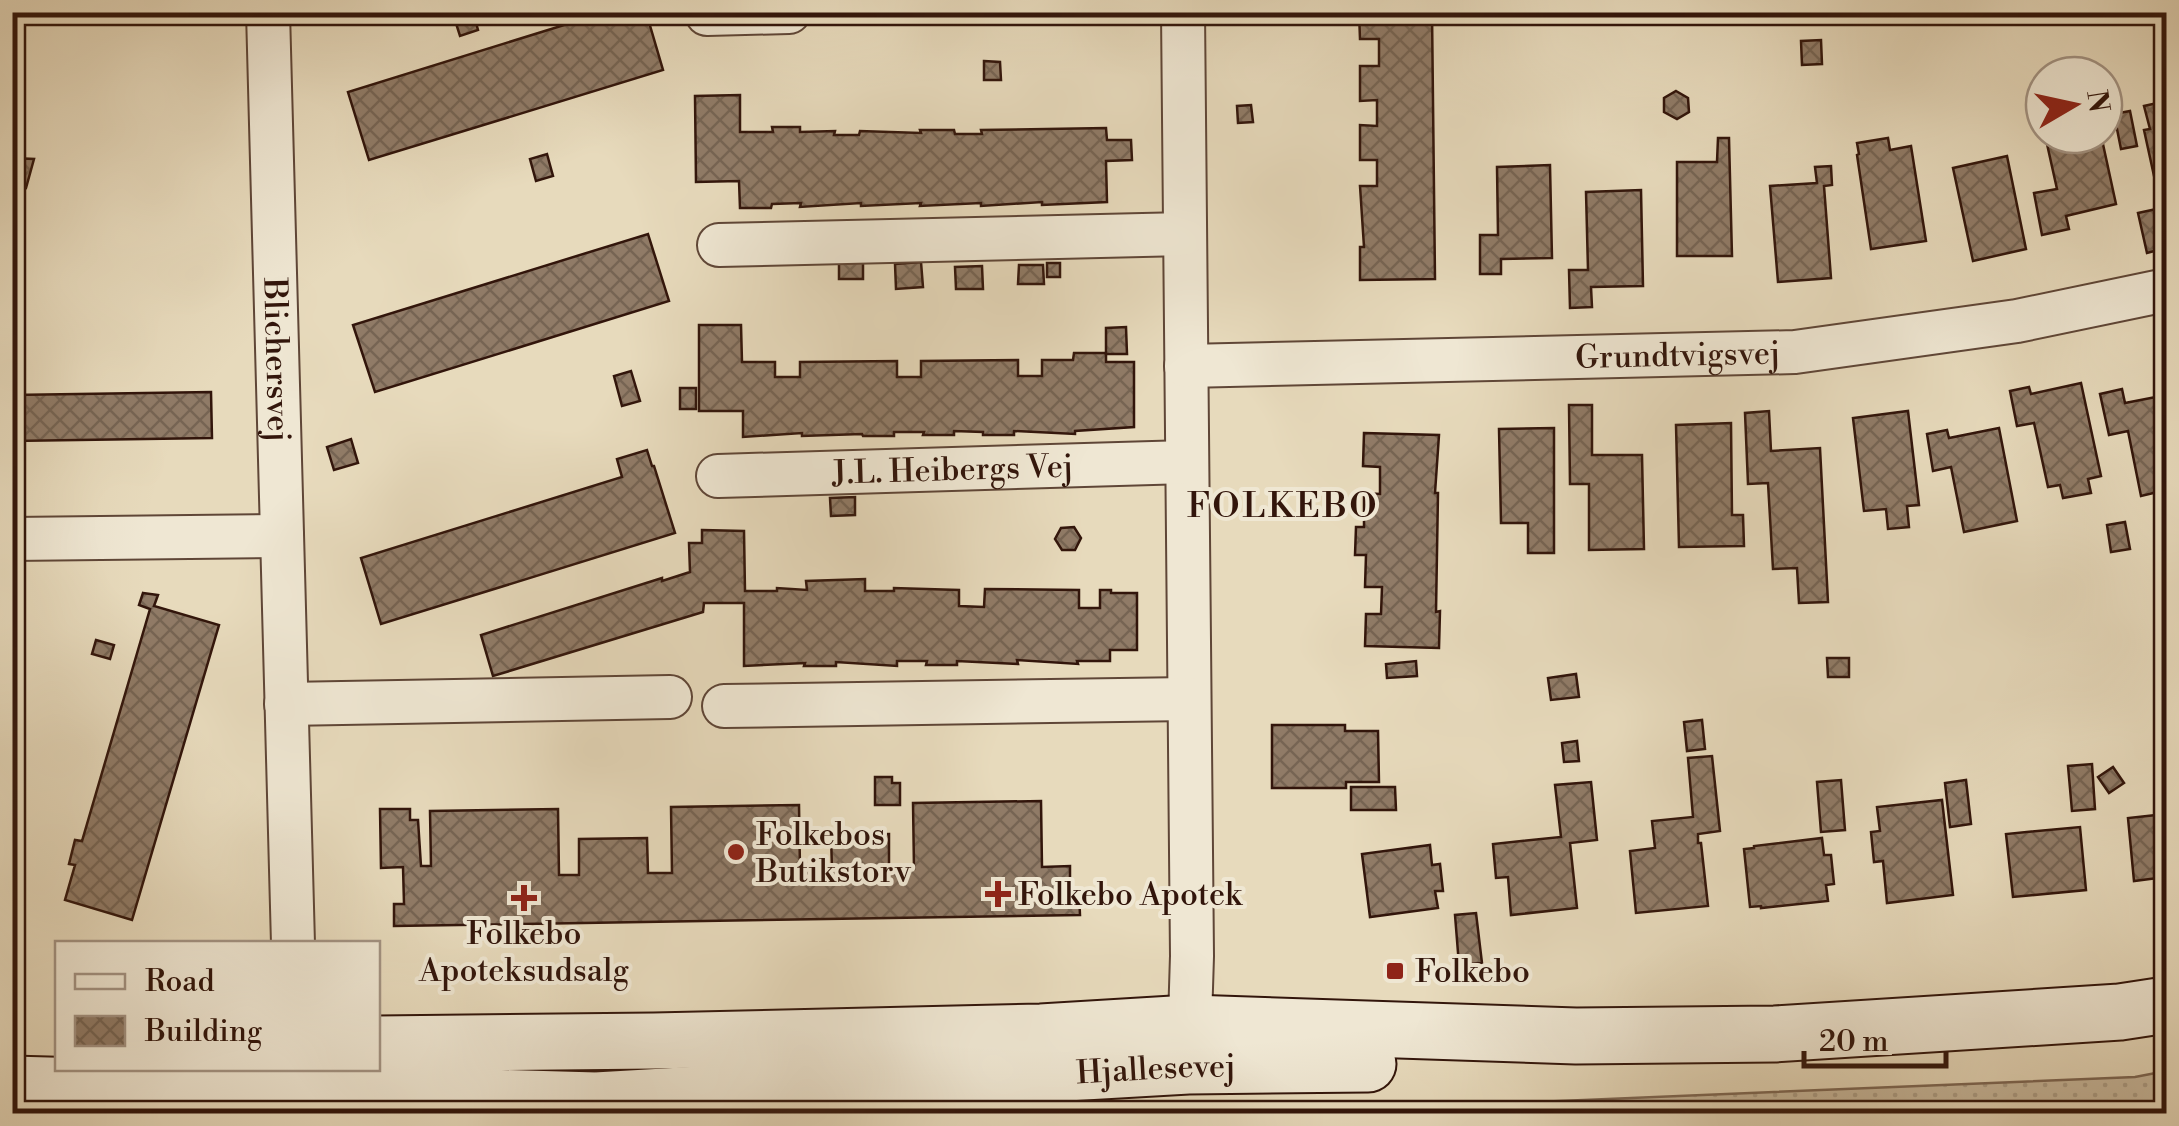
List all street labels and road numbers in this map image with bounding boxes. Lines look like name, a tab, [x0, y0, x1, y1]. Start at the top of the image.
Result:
street label: Blichersvej	[254, 276, 299, 443]
street label: Grundtvigsvej	[1575, 333, 1781, 378]
street label: J.L. Heibergs Vej	[831, 446, 1074, 494]
street label: Hjallesevej	[1075, 1046, 1236, 1093]

